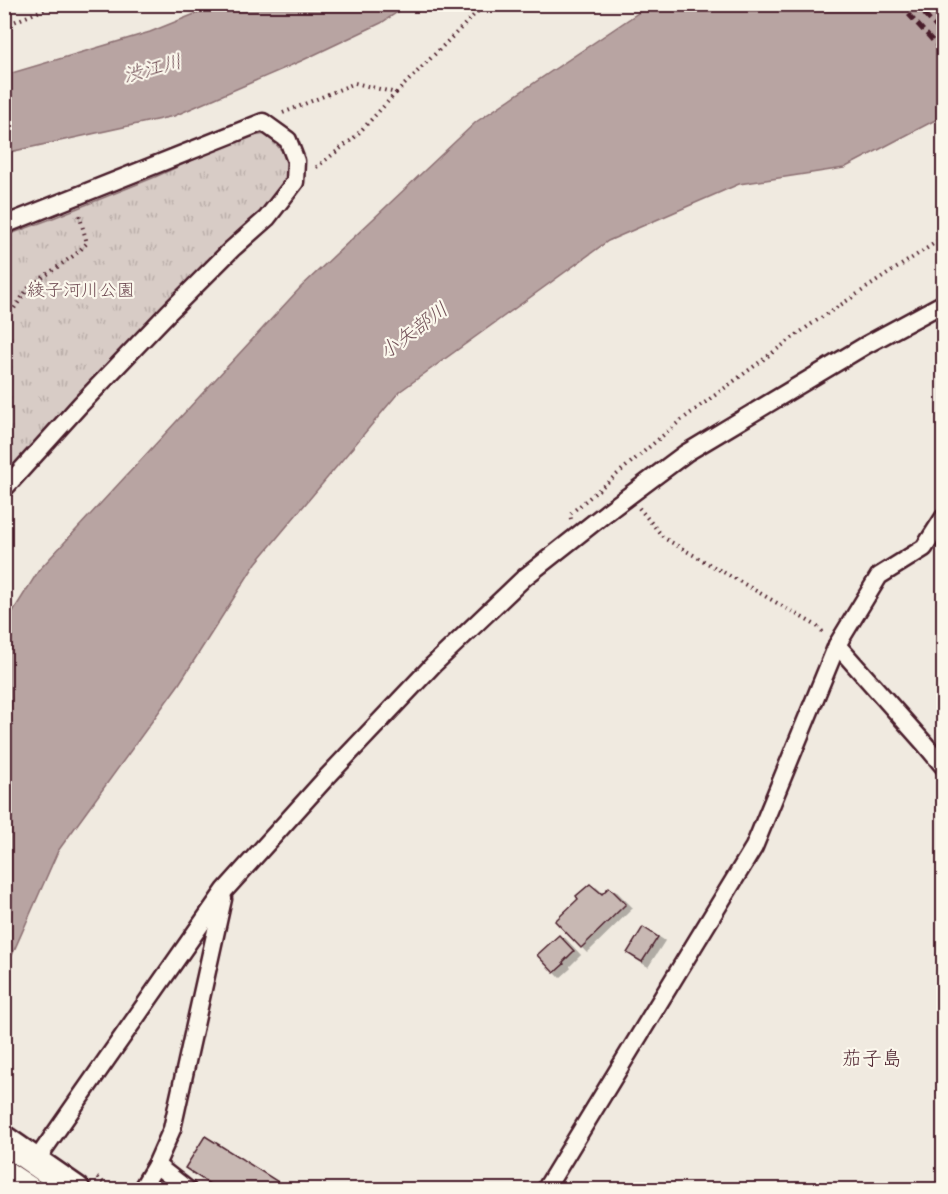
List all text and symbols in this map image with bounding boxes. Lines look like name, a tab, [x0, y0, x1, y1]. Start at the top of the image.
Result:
water label: 渋江川	[120, 46, 184, 88]
park label: 綾子河川公園	[27, 277, 135, 302]
water label: 小矢部川	[373, 295, 453, 365]
district label: 茄子島	[842, 1044, 902, 1071]

